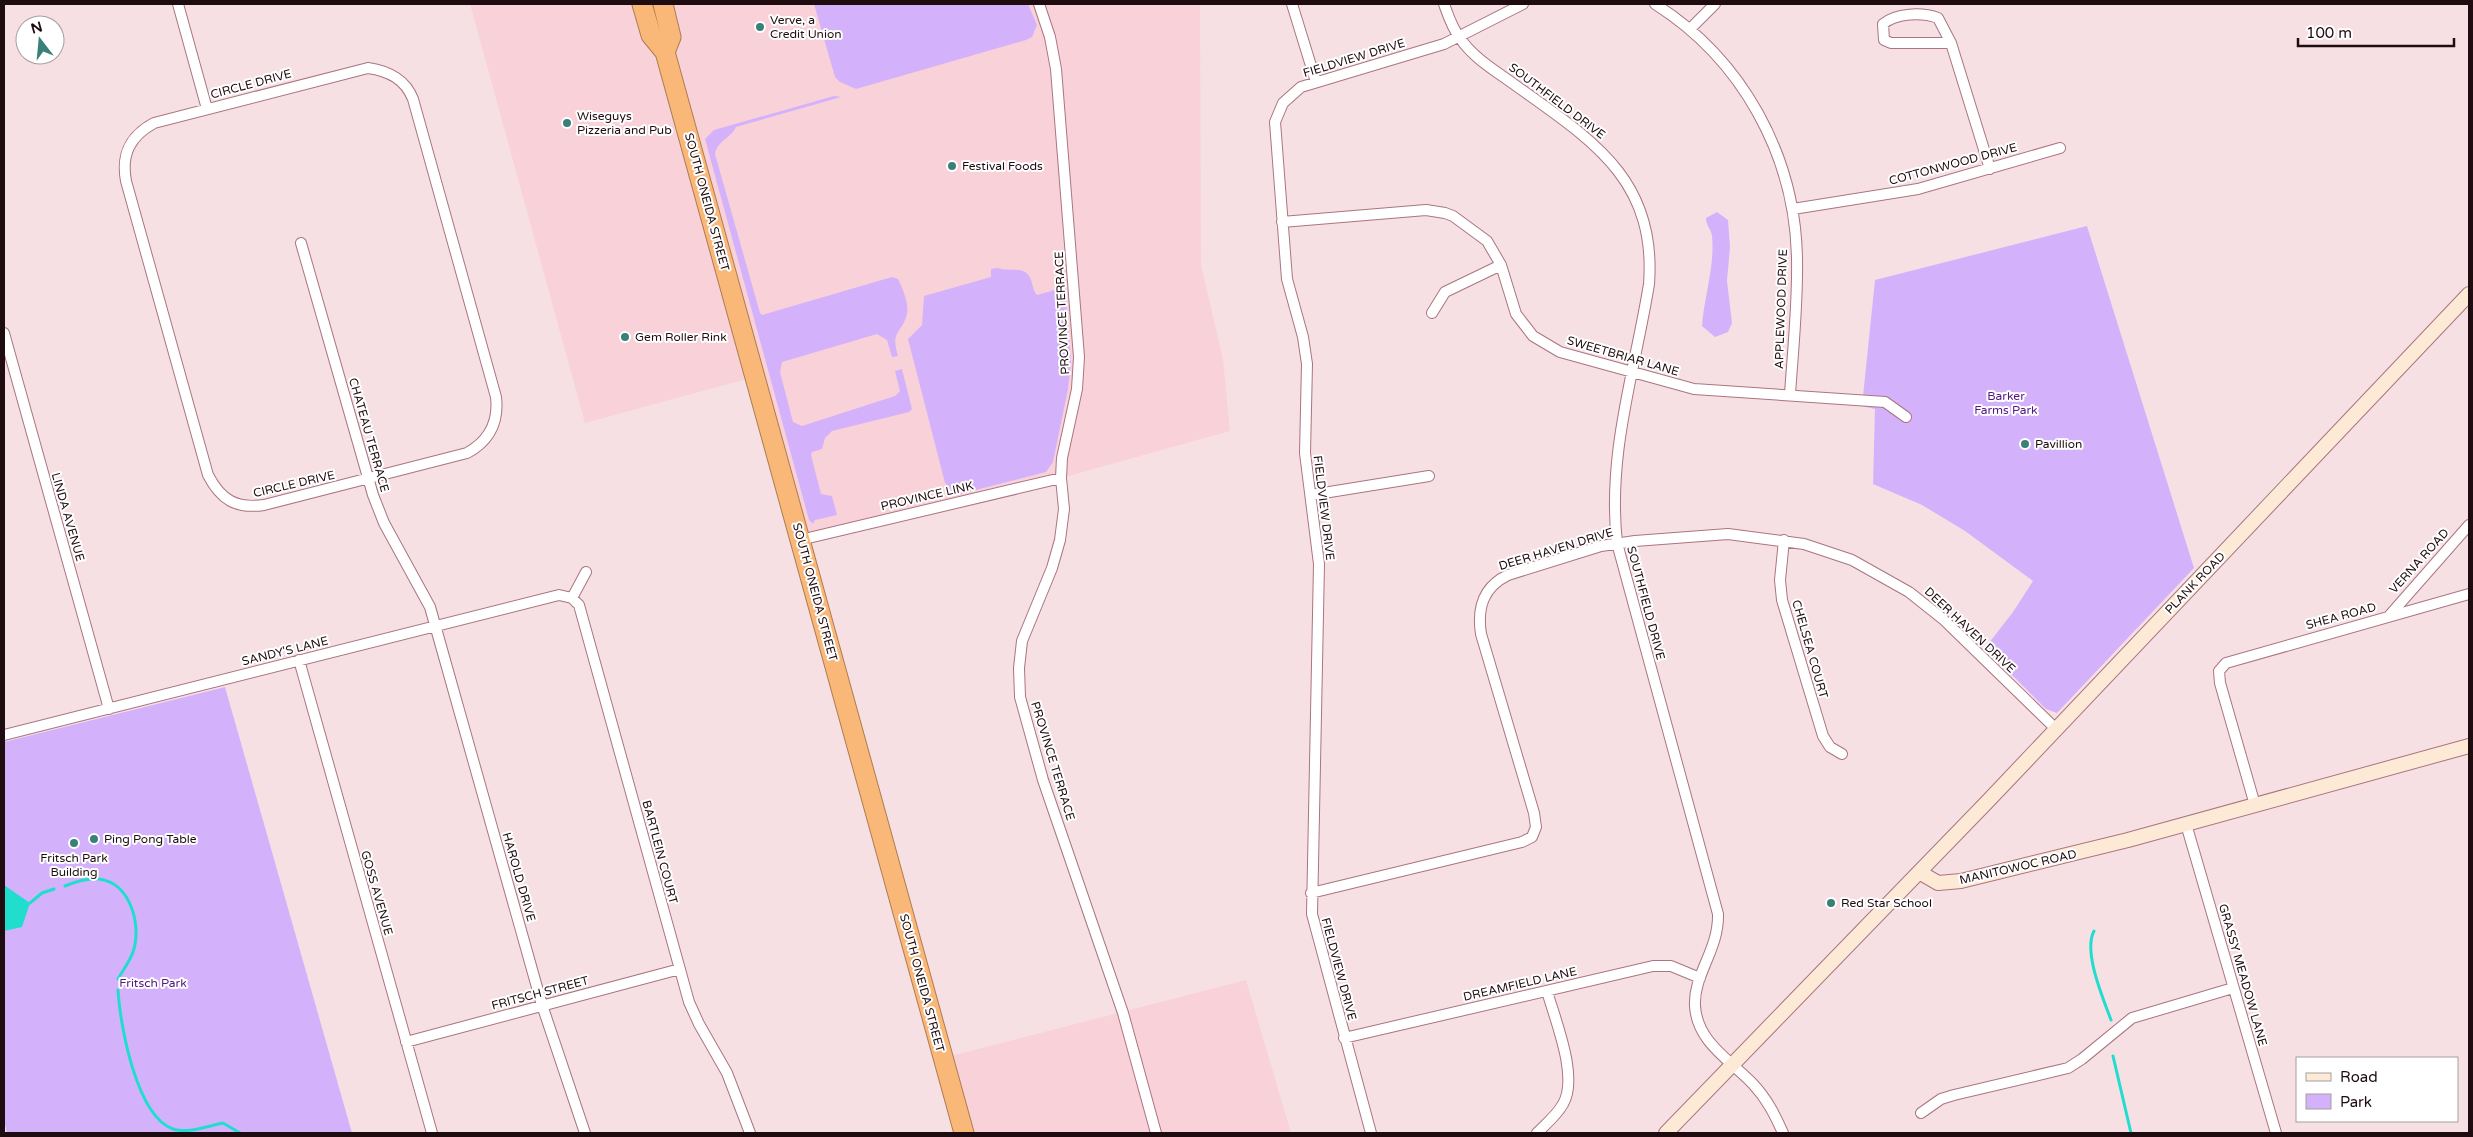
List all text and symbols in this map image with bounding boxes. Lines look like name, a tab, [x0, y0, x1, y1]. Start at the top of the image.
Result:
place label: Verve, a Credit Union	[770, 13, 842, 41]
north arrow	[15, 15, 65, 65]
scale bar	[2298, 15, 2454, 47]
text: N	[29, 18, 44, 38]
marker: Verve, a Credit Union	[754, 21, 766, 33]
text: 100 m	[2306, 24, 2352, 42]
street label: FIELDVIEW DRIVE	[1301, 36, 1407, 80]
street label: SOUTHFIELD DRIVE	[1506, 60, 1608, 142]
street label: CIRCLE DRIVE	[209, 66, 293, 102]
place label: Wiseguys Pizzeria and Pub	[577, 109, 672, 137]
marker: Wiseguys Pizzeria and Pub	[561, 117, 573, 129]
street label: SOUTH ONEIDA STREET	[682, 131, 732, 273]
street label: COTTONWOOD DRIVE	[1887, 140, 2019, 188]
place label: Festival Foods	[962, 159, 1043, 173]
marker: Festival Foods	[946, 160, 958, 172]
street label: APPLEWOOD DRIVE	[1772, 248, 1790, 369]
street label: PROVINCE TERRACE	[1052, 251, 1072, 375]
place label: Gem Roller Rink	[635, 330, 727, 344]
marker: Gem Roller Rink	[619, 331, 631, 343]
street label: SWEETBRIAR LANE	[1565, 333, 1681, 379]
street label: CHATEAU TERRACE	[346, 376, 392, 494]
park label: Barker Farms Park	[1974, 389, 2038, 417]
place label: Pavillion	[2035, 437, 2082, 451]
marker: Pavillion	[2019, 438, 2031, 450]
street label: FIELDVIEW DRIVE	[1311, 455, 1337, 562]
street label: CIRCLE DRIVE	[252, 468, 336, 500]
street label: LINDA AVENUE	[49, 471, 87, 563]
street label: PROVINCE LINK	[879, 479, 975, 513]
street label: SOUTH ONEIDA STREET	[790, 521, 840, 663]
street label: DEER HAVEN DRIVE	[1497, 525, 1615, 573]
street label: VERNA ROAD	[2386, 526, 2452, 596]
street label: SOUTHFIELD DRIVE	[1624, 545, 1668, 662]
street label: PLANK ROAD	[2162, 549, 2228, 617]
street label: DEER HAVEN DRIVE	[1922, 584, 2019, 676]
street label: CHELSEA COURT	[1789, 598, 1831, 701]
street label: SHEA ROAD	[2304, 600, 2378, 632]
street label: SANDY'S LANE	[240, 633, 330, 668]
street label: PROVINCE TERRACE	[1028, 700, 1078, 822]
street label: BARTLEIN COURT	[639, 799, 681, 906]
street label: HAROLD DRIVE	[500, 831, 539, 924]
place label: Ping Pong Table	[104, 832, 197, 846]
marker: Ping Pong Table	[88, 833, 100, 845]
marker: Fritsch Park Building	[68, 837, 80, 849]
street label: MANITOWOC ROAD	[1958, 847, 2078, 887]
street label: GOSS AVENUE	[358, 849, 396, 937]
place label: Fritsch Park Building	[40, 851, 108, 879]
place label: Red Star School	[1841, 896, 1932, 910]
marker: Red Star School	[1825, 897, 1837, 909]
street label: GRASSY MEADOW LANE	[2216, 902, 2270, 1048]
street label: SOUTH ONEIDA STREET	[897, 912, 947, 1054]
street label: FIELDVIEW DRIVE	[1319, 916, 1360, 1022]
street label: DREAMFIELD LANE	[1462, 964, 1578, 1004]
street label: FRITSCH STREET	[490, 973, 591, 1013]
park label: Fritsch Park	[119, 976, 187, 990]
legend	[2296, 1057, 2458, 1122]
text: Road	[2340, 1068, 2378, 1086]
text: Park	[2340, 1093, 2372, 1111]

